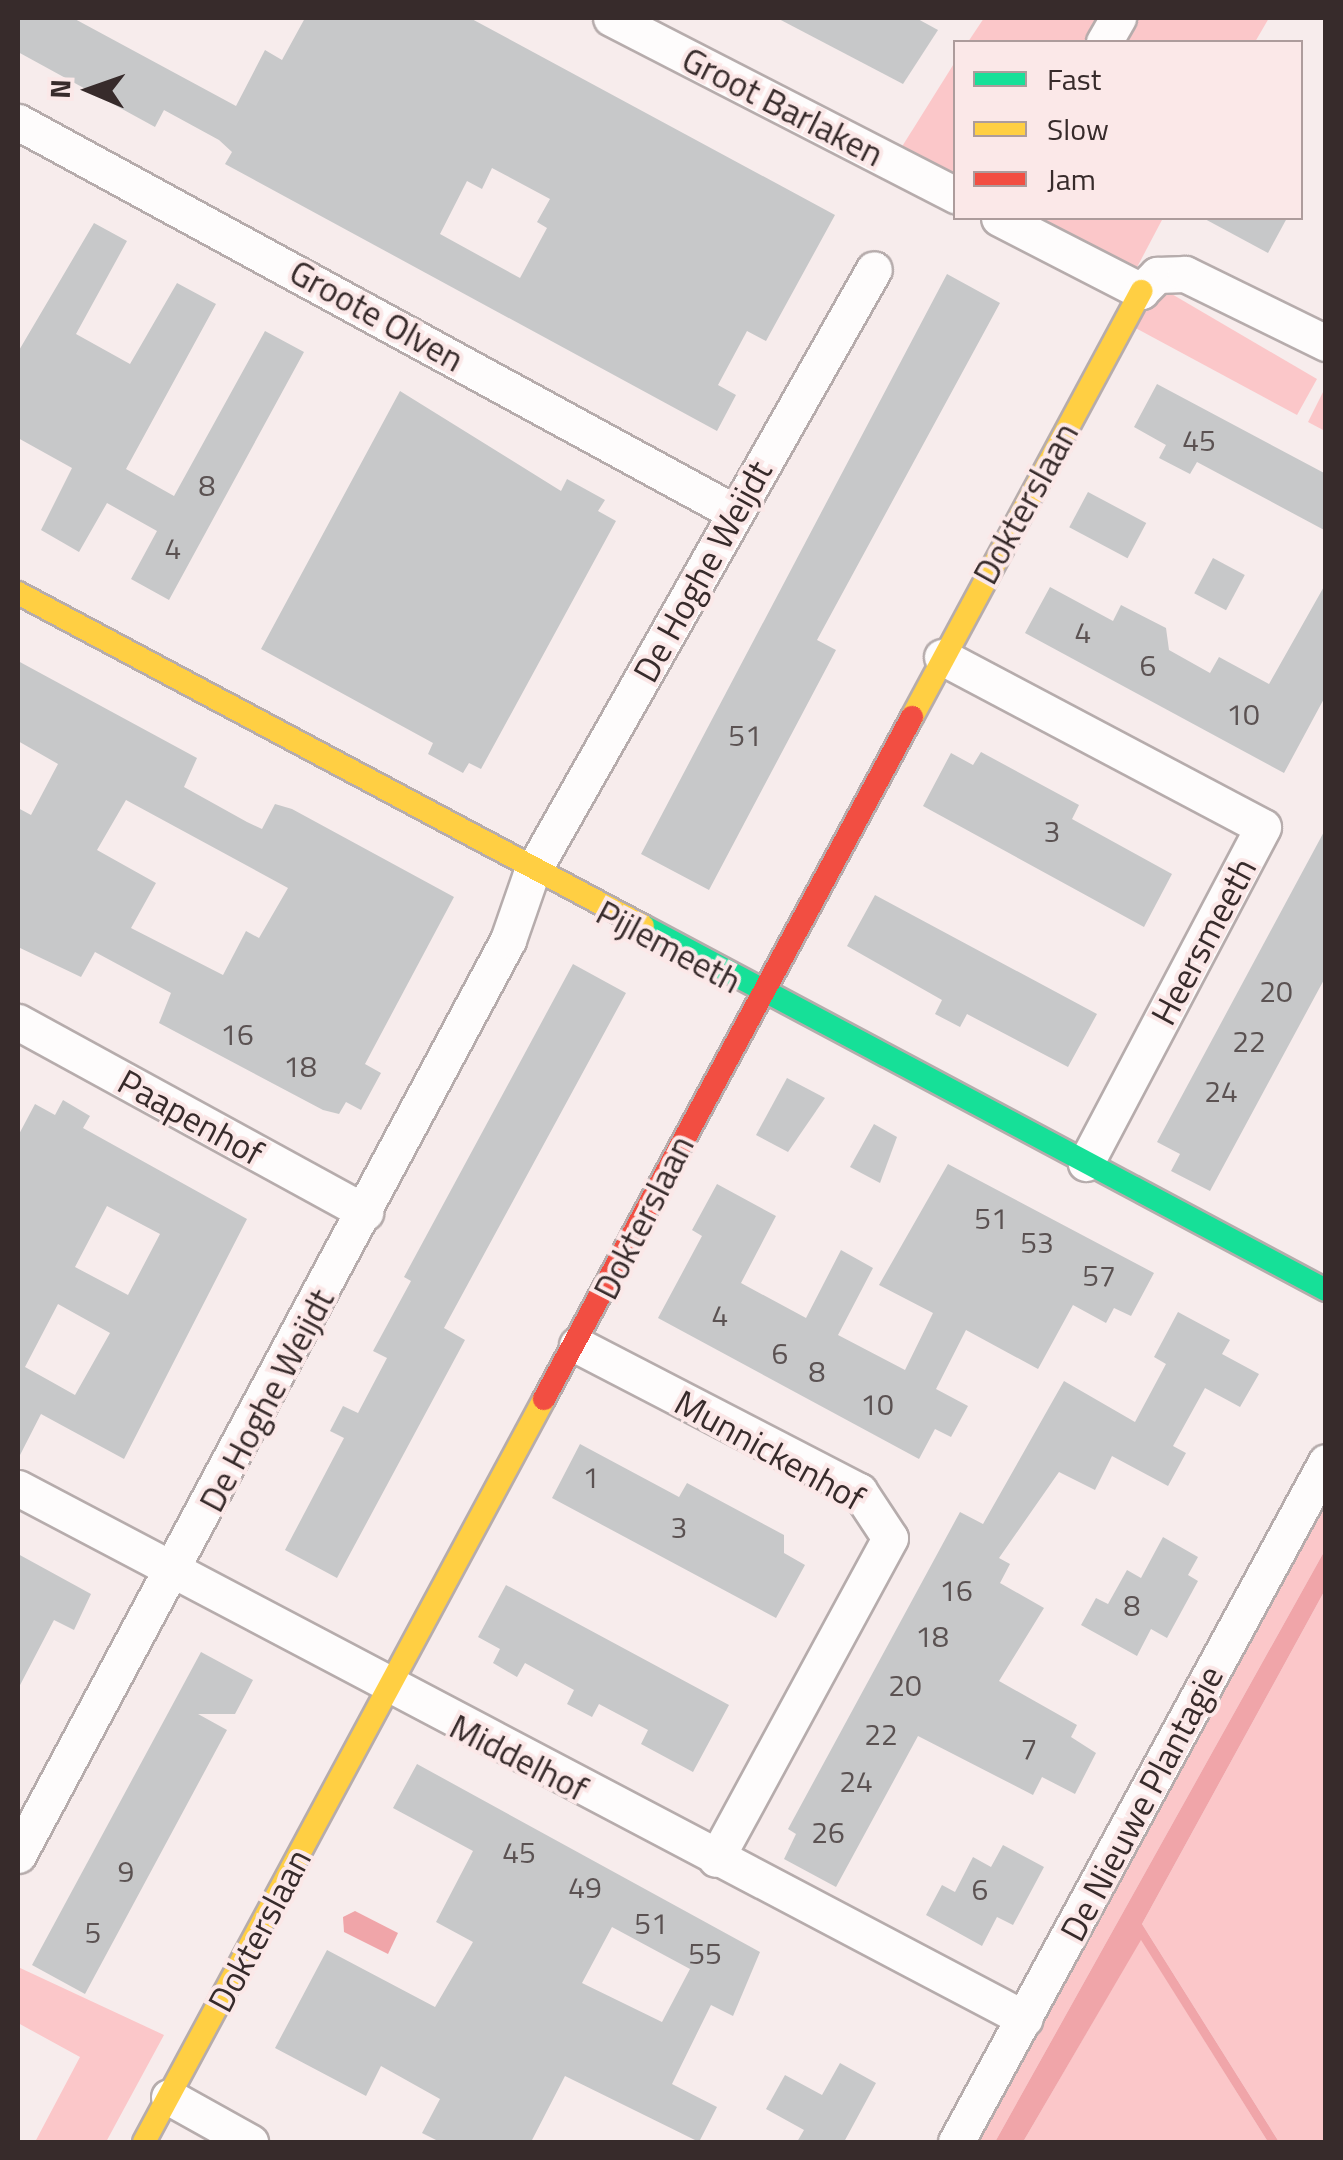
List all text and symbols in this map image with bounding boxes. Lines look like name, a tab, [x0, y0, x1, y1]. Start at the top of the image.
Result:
street label: Groot Barlaken	[676, 37, 890, 175]
north arrow	[40, 40, 140, 140]
legend	[953, 40, 1303, 220]
text: Fast	[1047, 56, 1101, 102]
text: N	[38, 78, 81, 99]
text: Slow	[1047, 106, 1109, 152]
text: Jam	[1047, 156, 1096, 202]
street label: Groote Olven	[283, 250, 471, 380]
street label: Dokterslaan	[963, 415, 1087, 591]
house number: 45	[1182, 422, 1216, 458]
street label: De Hoghe Weijdt	[624, 453, 780, 689]
house number: 8	[199, 467, 215, 503]
house number: 4	[165, 530, 181, 566]
house number: 4	[1075, 614, 1091, 650]
house number: 6	[1140, 647, 1156, 683]
house number: 10	[1226, 696, 1260, 732]
house number: 51	[728, 717, 762, 753]
house number: 3	[1044, 813, 1060, 849]
street label: Heersmeeth	[1142, 850, 1264, 1032]
street label: Pijlemeeth	[590, 891, 748, 1001]
house number: 20	[1259, 973, 1293, 1009]
house number: 16	[220, 1016, 254, 1052]
house number: 22	[1232, 1023, 1266, 1059]
house number: 18	[283, 1048, 317, 1084]
street label: Paapenhof	[111, 1060, 271, 1174]
house number: 24	[1204, 1073, 1238, 1109]
street label: Dokterslaan	[584, 1128, 702, 1306]
house number: 51	[974, 1200, 1008, 1236]
house number: 53	[1020, 1224, 1054, 1260]
house number: 57	[1082, 1257, 1116, 1293]
street label: De Hoghe Weijdt	[190, 1281, 342, 1519]
house number: 4	[712, 1297, 728, 1333]
house number: 6	[772, 1335, 788, 1371]
house number: 8	[809, 1353, 825, 1389]
street label: Munnickenhof	[668, 1381, 872, 1519]
house number: 10	[860, 1386, 894, 1422]
house number: 1	[583, 1459, 599, 1495]
house number: 3	[671, 1509, 687, 1545]
house number: 16	[939, 1572, 973, 1608]
house number: 8	[1124, 1587, 1140, 1623]
house number: 18	[915, 1618, 949, 1654]
street label: De Nieuwe Plantagie	[1051, 1658, 1231, 1948]
house number: 20	[888, 1667, 922, 1703]
street label: Middelhof	[443, 1705, 595, 1809]
house number: 22	[864, 1716, 898, 1752]
house number: 7	[1021, 1730, 1037, 1766]
house number: 24	[839, 1763, 873, 1799]
house number: 26	[811, 1814, 845, 1850]
house number: 45	[502, 1834, 536, 1870]
street label: Dokterslaan	[199, 1842, 319, 2018]
house number: 9	[118, 1853, 134, 1889]
house number: 49	[568, 1869, 602, 1905]
house number: 6	[972, 1871, 988, 1907]
house number: 51	[634, 1905, 668, 1941]
house number: 5	[85, 1914, 101, 1950]
house number: 55	[688, 1935, 722, 1971]

